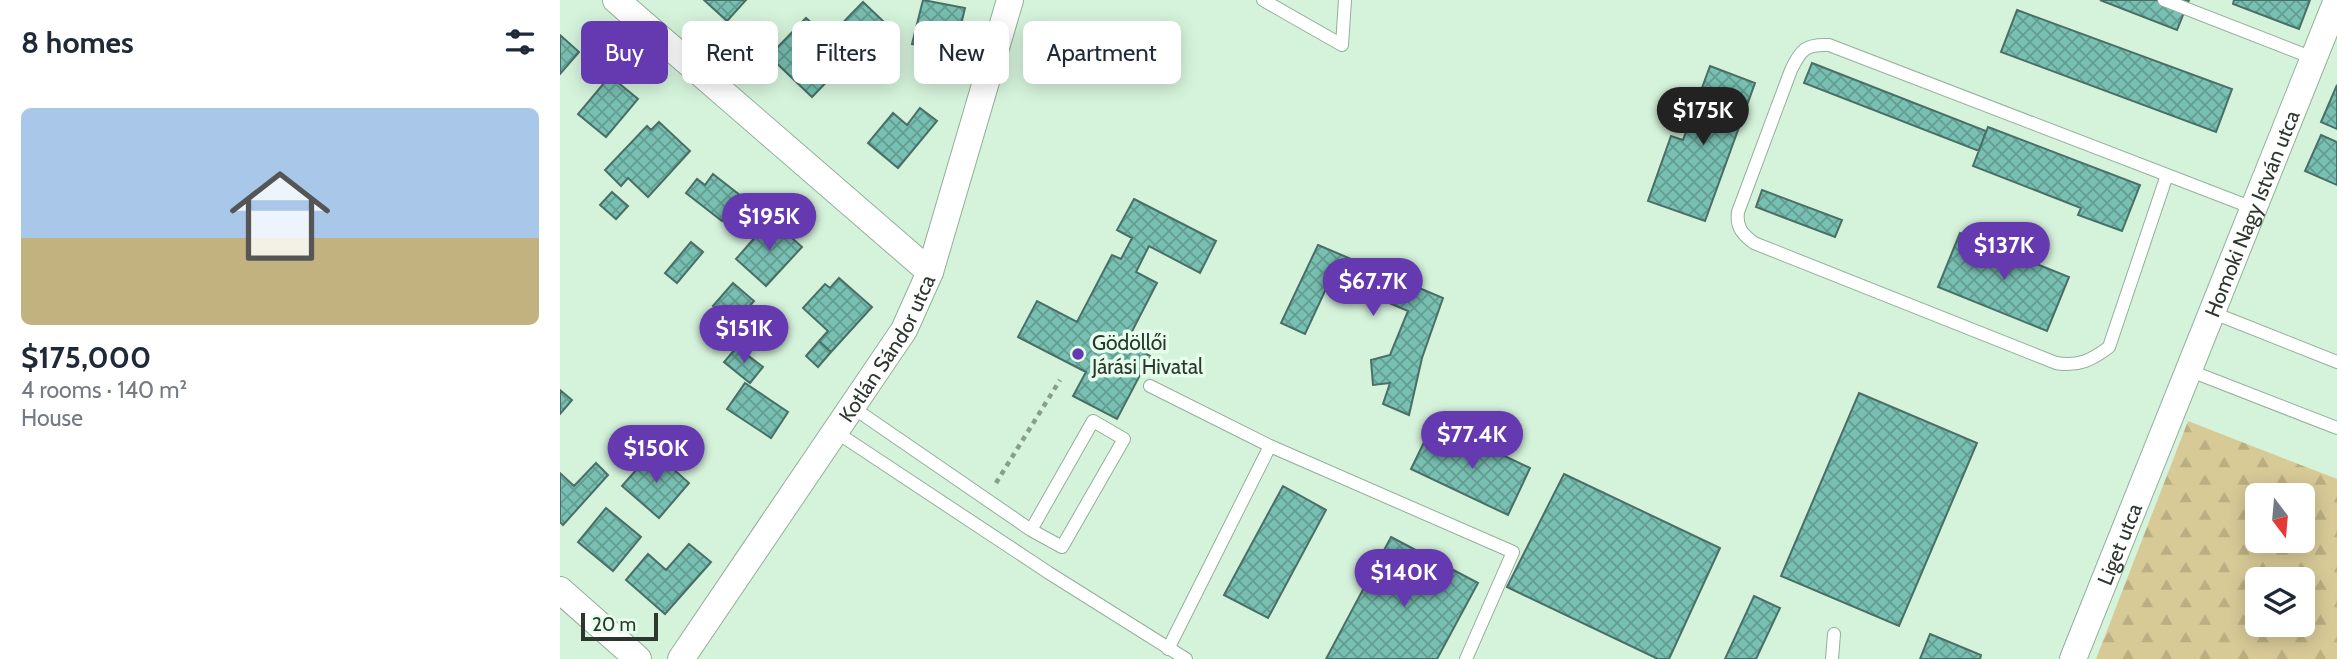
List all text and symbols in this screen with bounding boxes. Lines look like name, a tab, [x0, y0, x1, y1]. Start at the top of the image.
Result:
chip: Buy	[581, 21, 668, 84]
chip: Rent	[682, 21, 778, 84]
chip: Filters	[792, 21, 900, 84]
chip: New	[914, 21, 1009, 84]
chip: Apartment	[1023, 21, 1181, 84]
icon: filters	[501, 23, 539, 61]
text: 8 homes	[21, 24, 134, 61]
pin: $175K	[1654, 88, 1752, 147]
text: $175K	[1673, 96, 1733, 124]
street label: Homoki Nagy István utca	[2199, 106, 2304, 320]
icon: home	[217, 153, 343, 279]
pin: $195K	[720, 194, 818, 253]
text: $195K	[738, 202, 800, 230]
pin: $137K	[1955, 222, 2053, 282]
text: $137K	[1974, 231, 2034, 259]
pin: $67.7K	[1316, 258, 1430, 318]
text: $67.7K	[1339, 267, 1407, 295]
street label: Kotlán Sándor utca	[833, 271, 940, 427]
pin: $151K	[695, 306, 793, 365]
text: $151K	[715, 314, 773, 342]
place label: Gödöllői Járási Hivatal	[1091, 330, 1203, 379]
text: $175,000	[21, 339, 151, 376]
marker: Gödöllői Járási Hivatal	[1070, 346, 1086, 362]
text: 4 rooms · 140 m²	[21, 376, 187, 404]
text: House	[21, 404, 83, 432]
pin: $77.4K	[1415, 412, 1529, 471]
text: $77.4K	[1437, 420, 1507, 448]
pin: $150K	[607, 426, 705, 485]
text: $150K	[624, 434, 688, 462]
north arrow	[2245, 483, 2315, 553]
map controls	[2245, 483, 2315, 637]
street label: Liget utca	[2092, 499, 2147, 588]
pin: $140K	[1355, 550, 1453, 609]
text: $140K	[1371, 558, 1437, 586]
button: layers	[2245, 567, 2315, 637]
scale bar	[581, 610, 658, 642]
text: 20 m	[592, 613, 636, 636]

